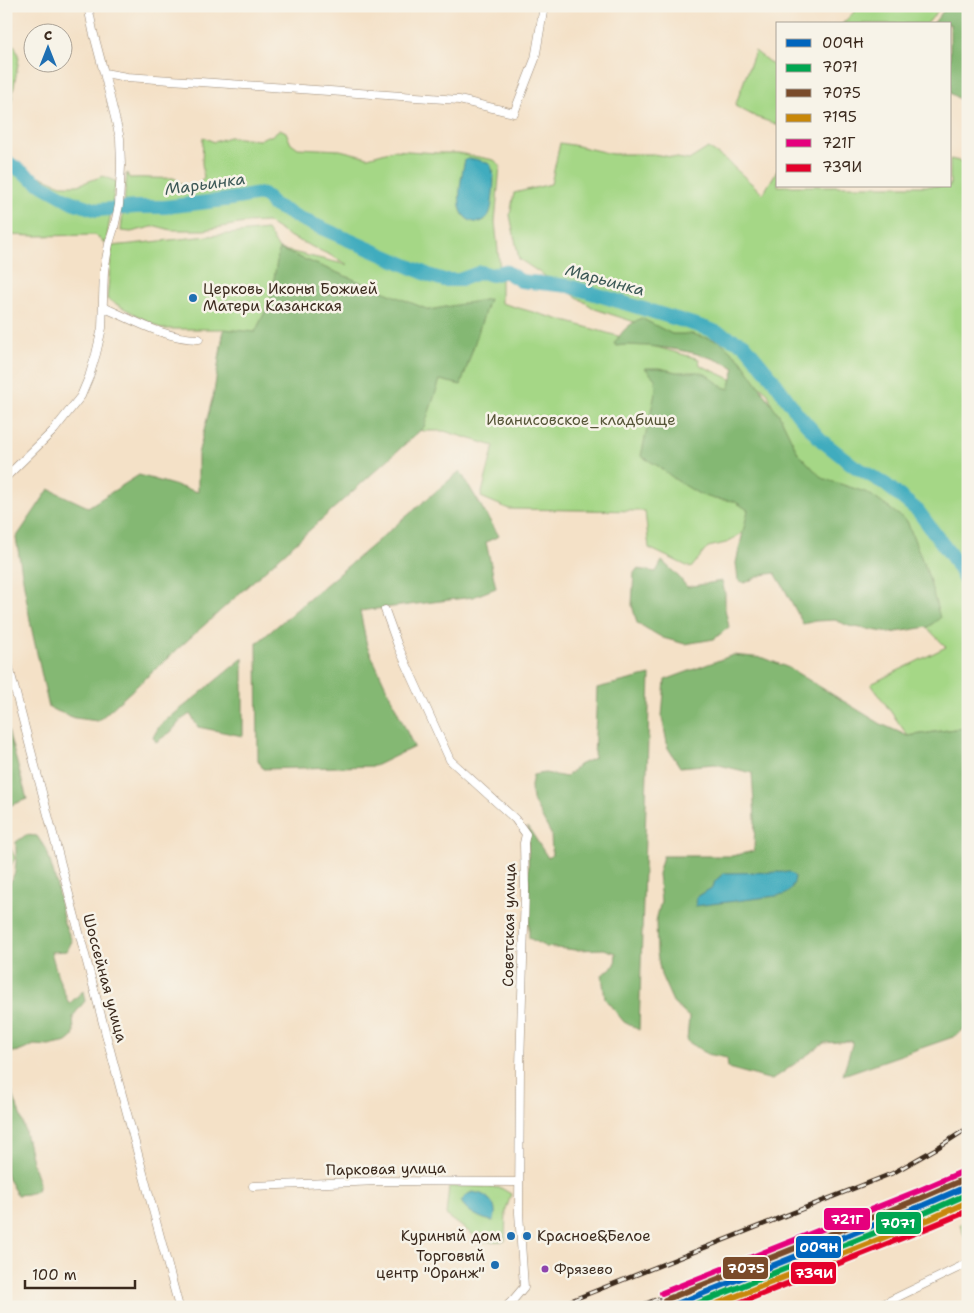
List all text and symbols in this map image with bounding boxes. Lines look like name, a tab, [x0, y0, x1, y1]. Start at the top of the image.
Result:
north arrow	[22, 22, 72, 72]
legend	[776, 22, 952, 188]
text: С	[44, 26, 52, 44]
text: 009Н	[822, 33, 864, 53]
text: 7071	[822, 57, 858, 77]
text: 7075	[822, 83, 861, 103]
text: 7195	[822, 107, 857, 127]
text: 721Г	[822, 133, 855, 153]
text: 739И	[822, 157, 862, 177]
water label: Марьинка	[163, 168, 247, 200]
water label: Марьинка	[563, 259, 647, 301]
place label: Церковь Иконы Божией Матери Казанская	[203, 279, 378, 316]
marker: Церковь Иконы Божией Матери Казанская	[187, 292, 199, 304]
park label: Иванисовское_кладбище	[486, 410, 676, 430]
street label: Советская улица	[498, 862, 520, 987]
street label: Шоссейная улица	[78, 911, 132, 1045]
street label: Парковая улица	[326, 1158, 447, 1180]
line badge: 721Г	[823, 1207, 871, 1231]
text: 721Г	[831, 1210, 864, 1228]
line badge: 7071	[875, 1211, 922, 1235]
text: 7071	[881, 1214, 915, 1232]
place label: Куриный дом	[401, 1226, 501, 1246]
place label: Красное&Белое	[537, 1226, 651, 1246]
marker: Куриный дом	[505, 1230, 517, 1242]
marker: Красное&Белое	[521, 1230, 533, 1242]
line badge: 009Н	[795, 1235, 842, 1259]
text: 009Н	[799, 1238, 839, 1256]
place label: Торговый центр "Оранж"	[376, 1246, 485, 1283]
line badge: 7075	[722, 1256, 769, 1280]
scale bar	[25, 1258, 135, 1290]
marker: Торговый центр "Оранж"	[489, 1259, 501, 1271]
text: 7075	[727, 1259, 765, 1277]
place label: Фрязево	[554, 1260, 613, 1278]
line badge: 739И	[790, 1261, 837, 1285]
marker: Фрязево	[540, 1264, 550, 1274]
text: 739И	[795, 1264, 833, 1282]
text: 100 m	[32, 1265, 77, 1285]

